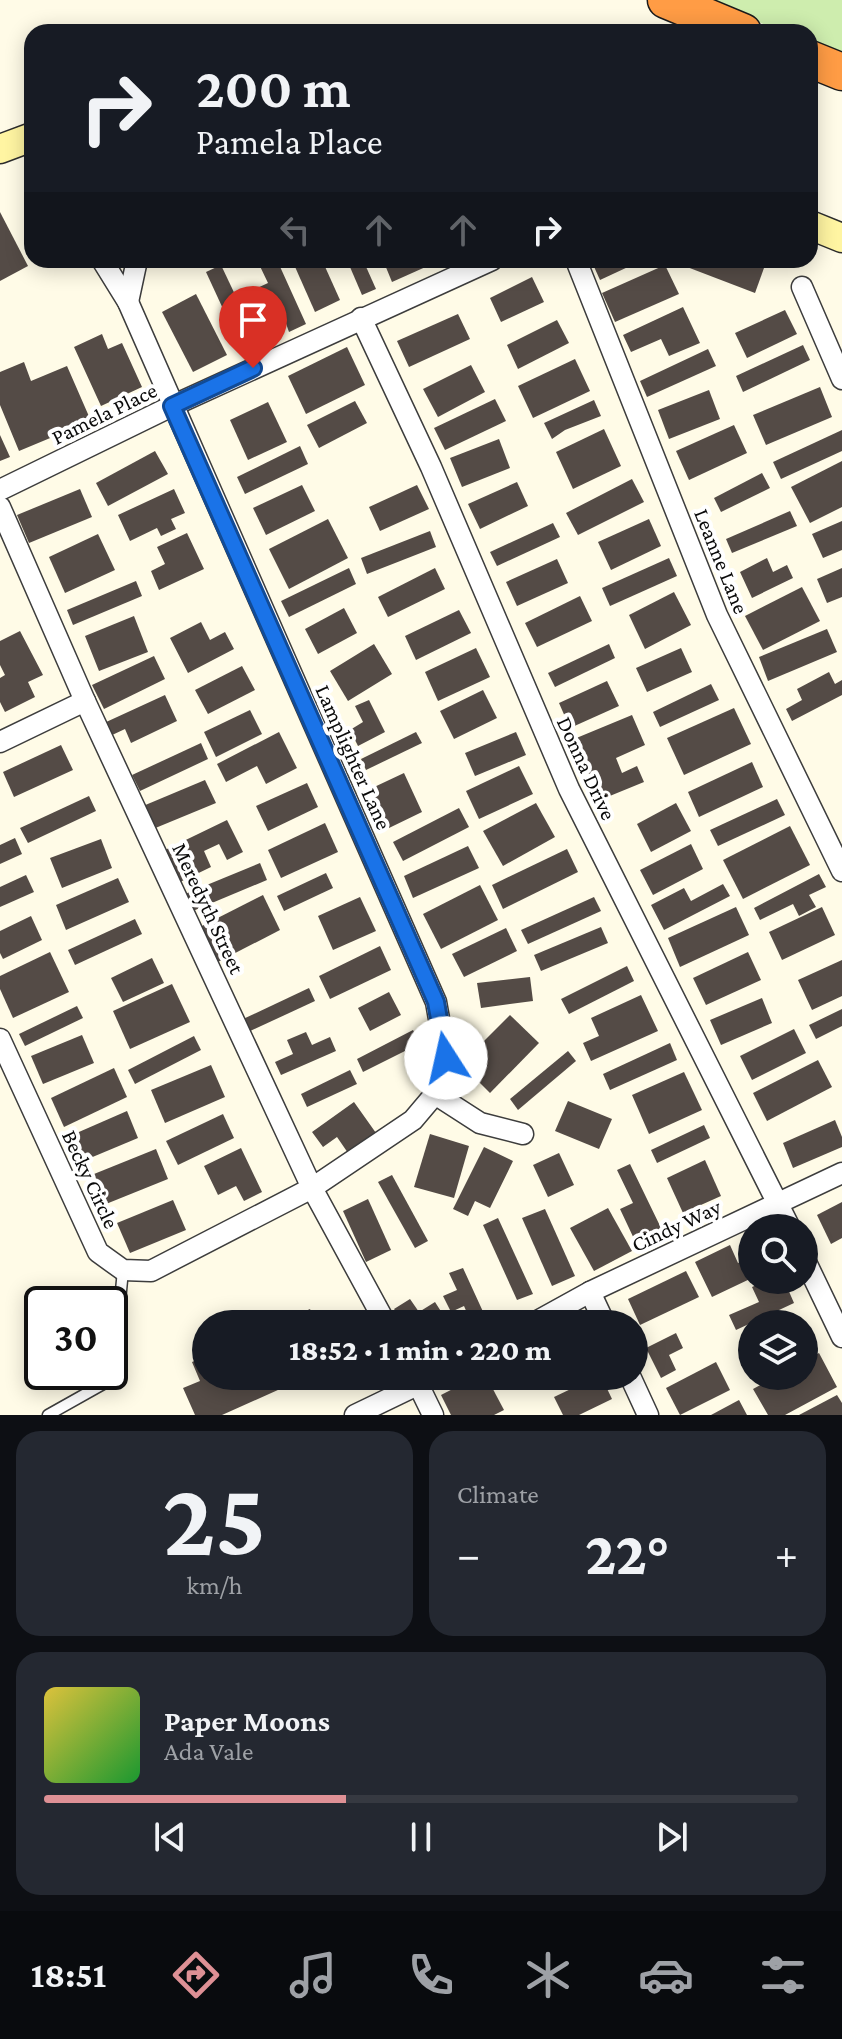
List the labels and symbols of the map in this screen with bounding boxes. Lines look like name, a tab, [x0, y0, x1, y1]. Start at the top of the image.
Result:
pin	[219, 286, 287, 368]
street label: Pamela Place	[47, 377, 161, 450]
street label: Leanne Lane	[689, 505, 754, 617]
street label: Lamplighter Lane	[310, 681, 397, 833]
street label: Donna Drive	[552, 712, 621, 824]
street label: Meredyth Street	[167, 839, 250, 978]
position arrow	[404, 1016, 488, 1100]
street label: Becky Circle	[57, 1126, 124, 1232]
street label: Cindy Way	[628, 1194, 726, 1257]
speed limit sign: 30	[24, 1286, 128, 1390]

